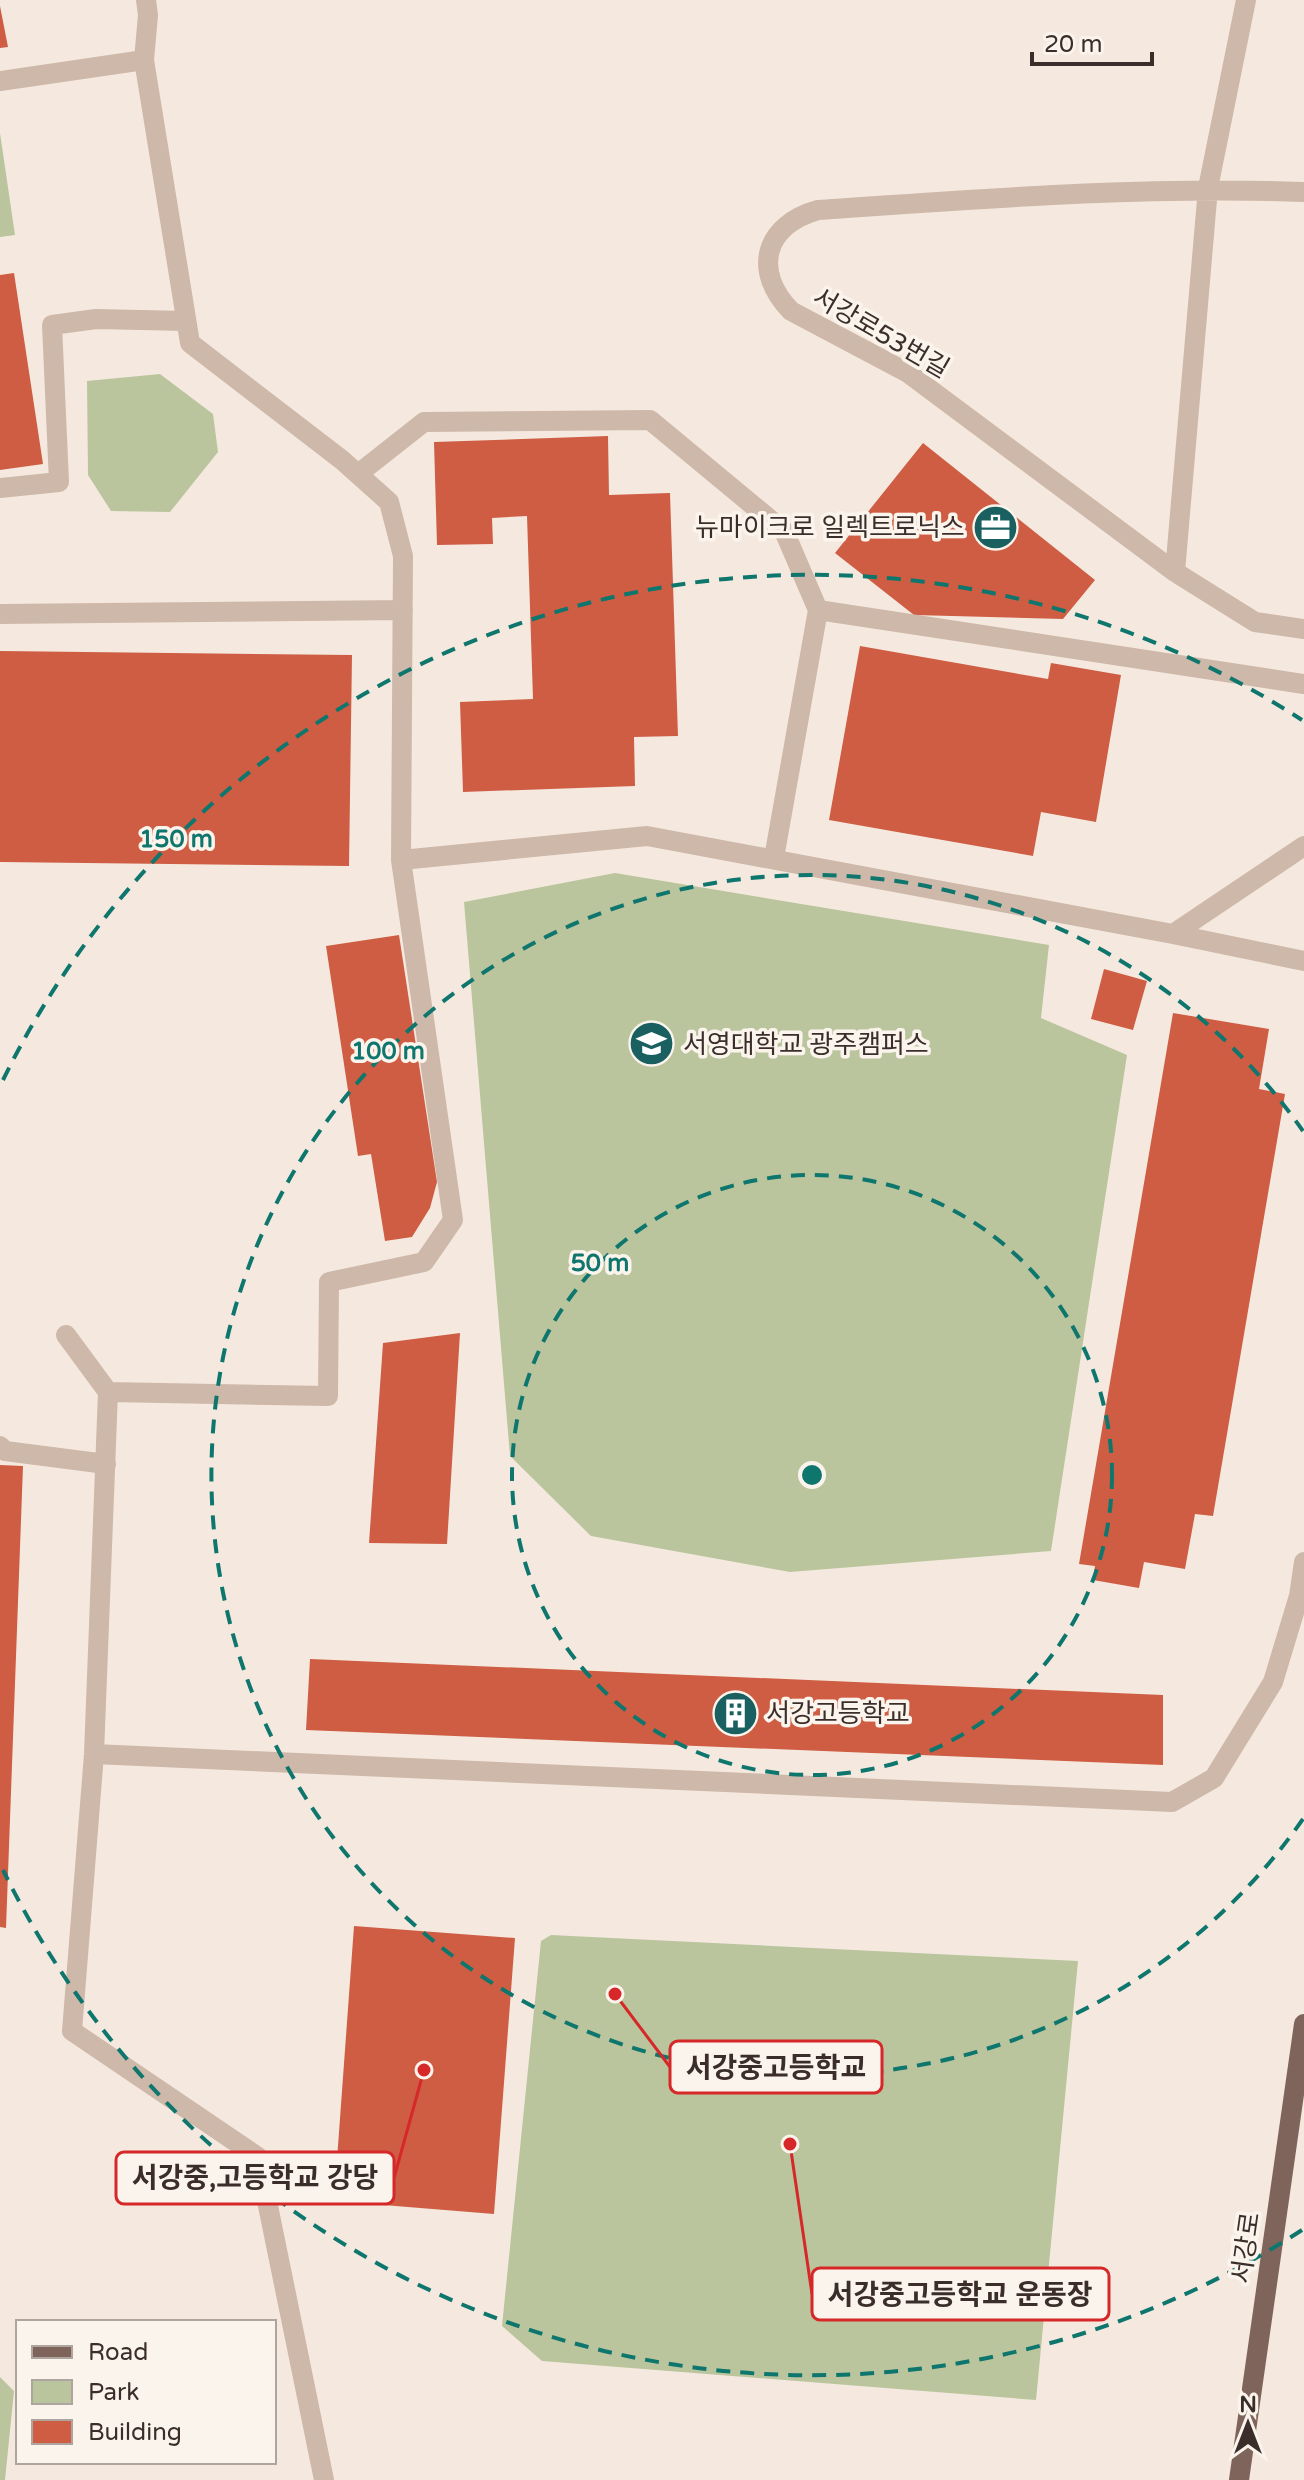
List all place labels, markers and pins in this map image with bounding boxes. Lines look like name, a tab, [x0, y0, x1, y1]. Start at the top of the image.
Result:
office icon: 뉴마이크로 일렉트로닉스	[972, 503, 1020, 551]
place label: 뉴마이크로 일렉트로닉스	[695, 512, 965, 543]
school or university icon: 서영대학교 광주캠퍼스	[628, 1020, 676, 1068]
place label: 서영대학교 광주캠퍼스	[683, 1029, 929, 1060]
centre of rings	[798, 1461, 826, 1489]
building icon: 서강고등학교	[711, 1689, 759, 1737]
place label: 서강고등학교	[766, 1698, 910, 1729]
callout: 서강중고등학교	[670, 2041, 882, 2093]
callout: 서강중,고등학교 강당	[116, 2152, 394, 2204]
callout: 서강중고등학교 운동장	[812, 2268, 1109, 2320]

